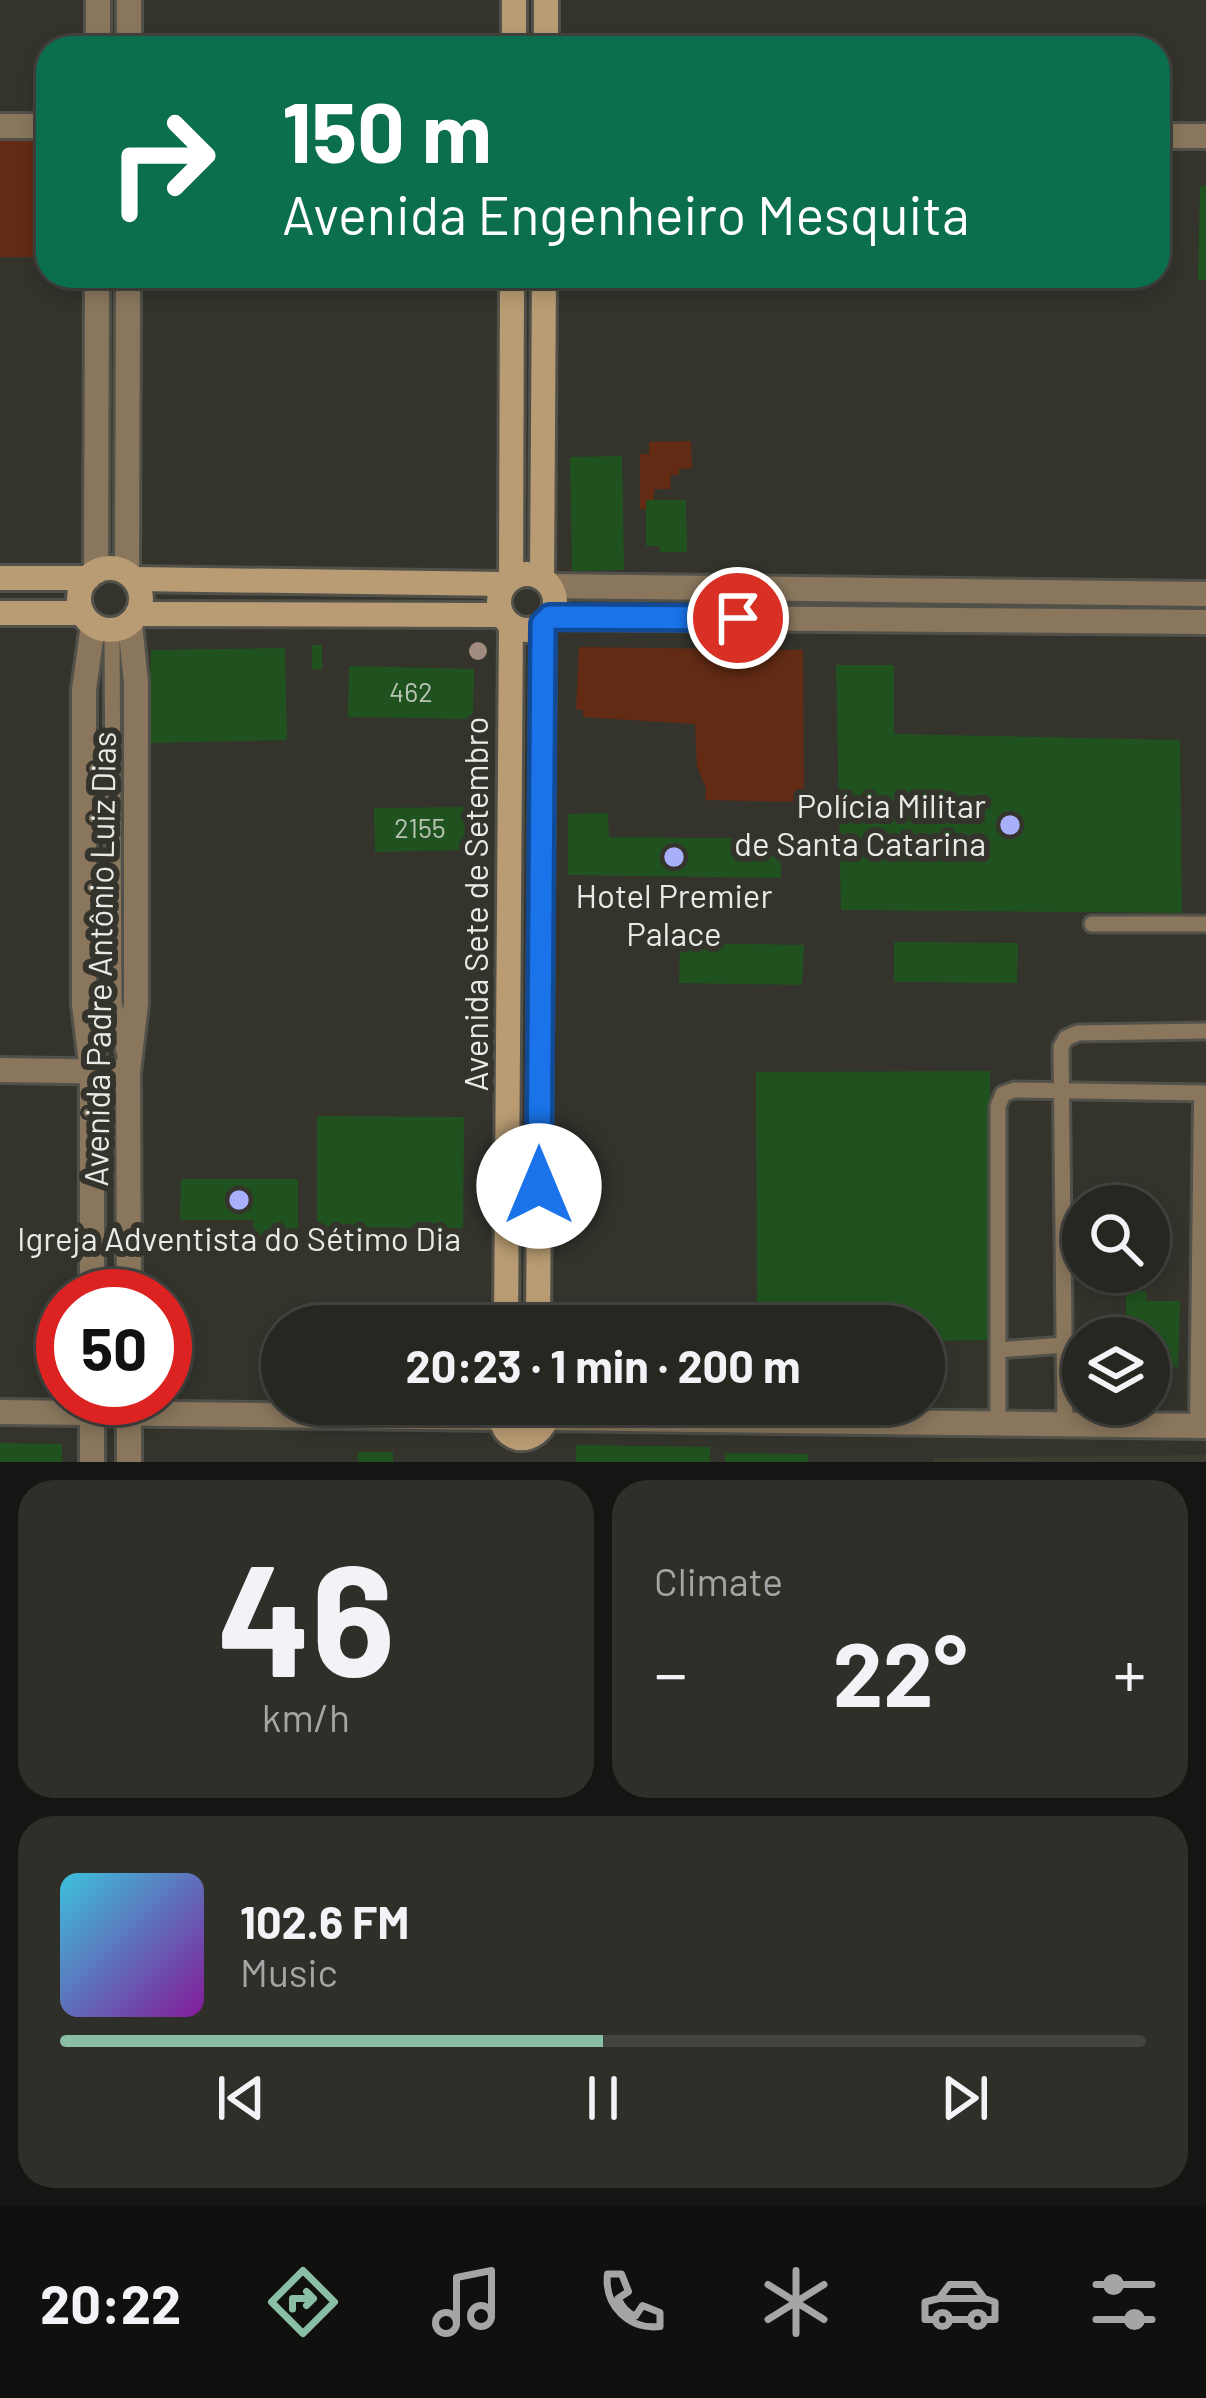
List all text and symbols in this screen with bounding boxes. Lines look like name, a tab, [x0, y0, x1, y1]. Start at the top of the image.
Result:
text: 150 m	[282, 79, 492, 180]
icon: right	[84, 84, 240, 240]
text: Avenida Engenheiro Mesquita	[282, 181, 970, 246]
pin	[687, 567, 789, 669]
icon: arrive	[705, 585, 771, 651]
house number: 462	[389, 675, 433, 707]
street label: Avenida Sete de Setembro	[455, 717, 495, 1091]
street label: Avenida Padre Antônio Luiz Dias	[75, 731, 123, 1187]
place label: Polícia Militar de Santa Catarina	[734, 785, 986, 863]
house number: 2155	[394, 811, 446, 843]
marker: Polícia Militar de Santa Catarina	[997, 812, 1023, 838]
marker: Hotel Premier Palace	[661, 844, 687, 870]
place label: Hotel Premier Palace	[576, 875, 772, 953]
position arrow	[476, 1123, 602, 1249]
map controls	[1062, 1185, 1170, 1425]
button: search	[1062, 1185, 1170, 1293]
marker: Igreja Adventista do Sétimo Dia	[226, 1187, 252, 1213]
place label: Igreja Adventista do Sétimo Dia	[17, 1218, 461, 1258]
speed limit sign: 50	[36, 1269, 192, 1425]
button: layers	[1062, 1317, 1170, 1425]
text: 20:23 · 1 min · 200 m	[406, 1338, 800, 1392]
text: 46	[217, 1521, 395, 1708]
text: Climate	[654, 1557, 783, 1604]
text: 22°	[833, 1617, 967, 1725]
text: −	[654, 1632, 687, 1711]
text: +	[1113, 1632, 1146, 1711]
text: km/h	[262, 1693, 350, 1740]
text: 102.6 FM	[240, 1894, 409, 1948]
text: Music	[240, 1948, 338, 1995]
icon: previous	[208, 2065, 274, 2131]
icon: pause	[570, 2065, 636, 2131]
icon: next	[932, 2065, 998, 2131]
icon: directions	[261, 2260, 345, 2344]
icon: music	[425, 2260, 509, 2344]
icon: phone	[590, 2260, 674, 2344]
icon: climate	[754, 2260, 838, 2344]
icon: car	[918, 2260, 1002, 2344]
icon: filters	[1082, 2260, 1166, 2344]
text: 20:22	[40, 2270, 181, 2335]

